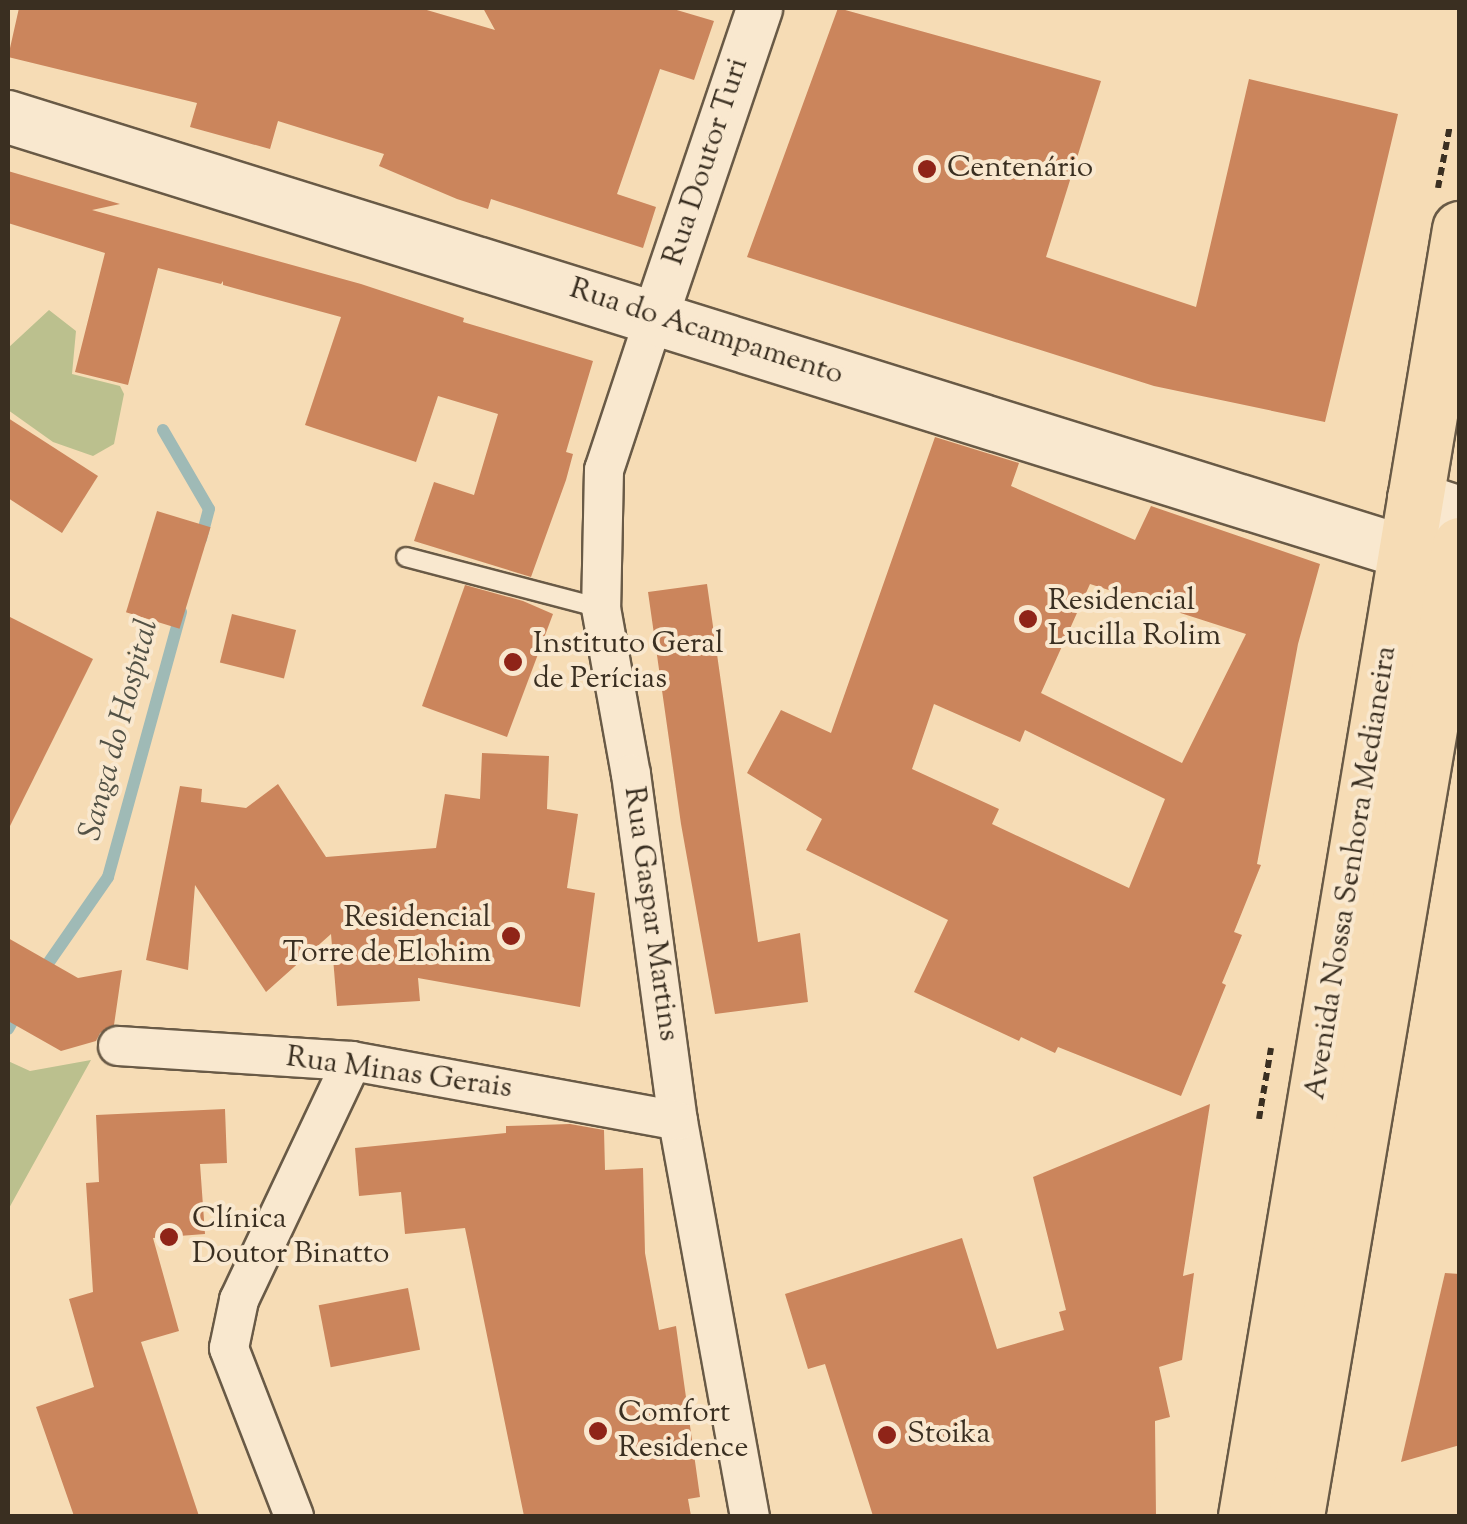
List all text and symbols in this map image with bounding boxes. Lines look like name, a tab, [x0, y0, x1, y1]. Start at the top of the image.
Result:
street label: Rua Doutor Turi	[657, 54, 757, 270]
place label: Centenário	[947, 151, 1093, 187]
marker: Centenário	[916, 158, 938, 180]
street label: Rua do Acampamento	[565, 272, 847, 394]
place label: Residencial Lucilla Rolim	[1048, 584, 1221, 654]
marker: Residencial Lucilla Rolim	[1017, 608, 1039, 630]
water label: Sanga do Hospital	[72, 615, 168, 845]
place label: Instituto Geral de Perícias	[533, 627, 724, 698]
street label: Avenida Nossa Senhora Medianeira	[1298, 644, 1406, 1102]
marker: Instituto Geral de Perícias	[502, 651, 524, 673]
street label: Rua Gaspar Martins	[614, 784, 686, 1044]
place label: Residencial Torre de Elohim	[283, 901, 491, 972]
marker: Residencial Torre de Elohim	[500, 925, 522, 947]
street label: Rua Minas Gerais	[284, 1040, 514, 1108]
place label: Clínica Doutor Binatto	[192, 1202, 389, 1272]
marker: Clínica Doutor Binatto	[156, 1224, 182, 1250]
place label: Comfort Residence	[618, 1396, 748, 1466]
place label: Stoika	[907, 1417, 990, 1453]
marker: Comfort Residence	[587, 1420, 609, 1442]
marker: Stoika	[876, 1424, 898, 1446]

